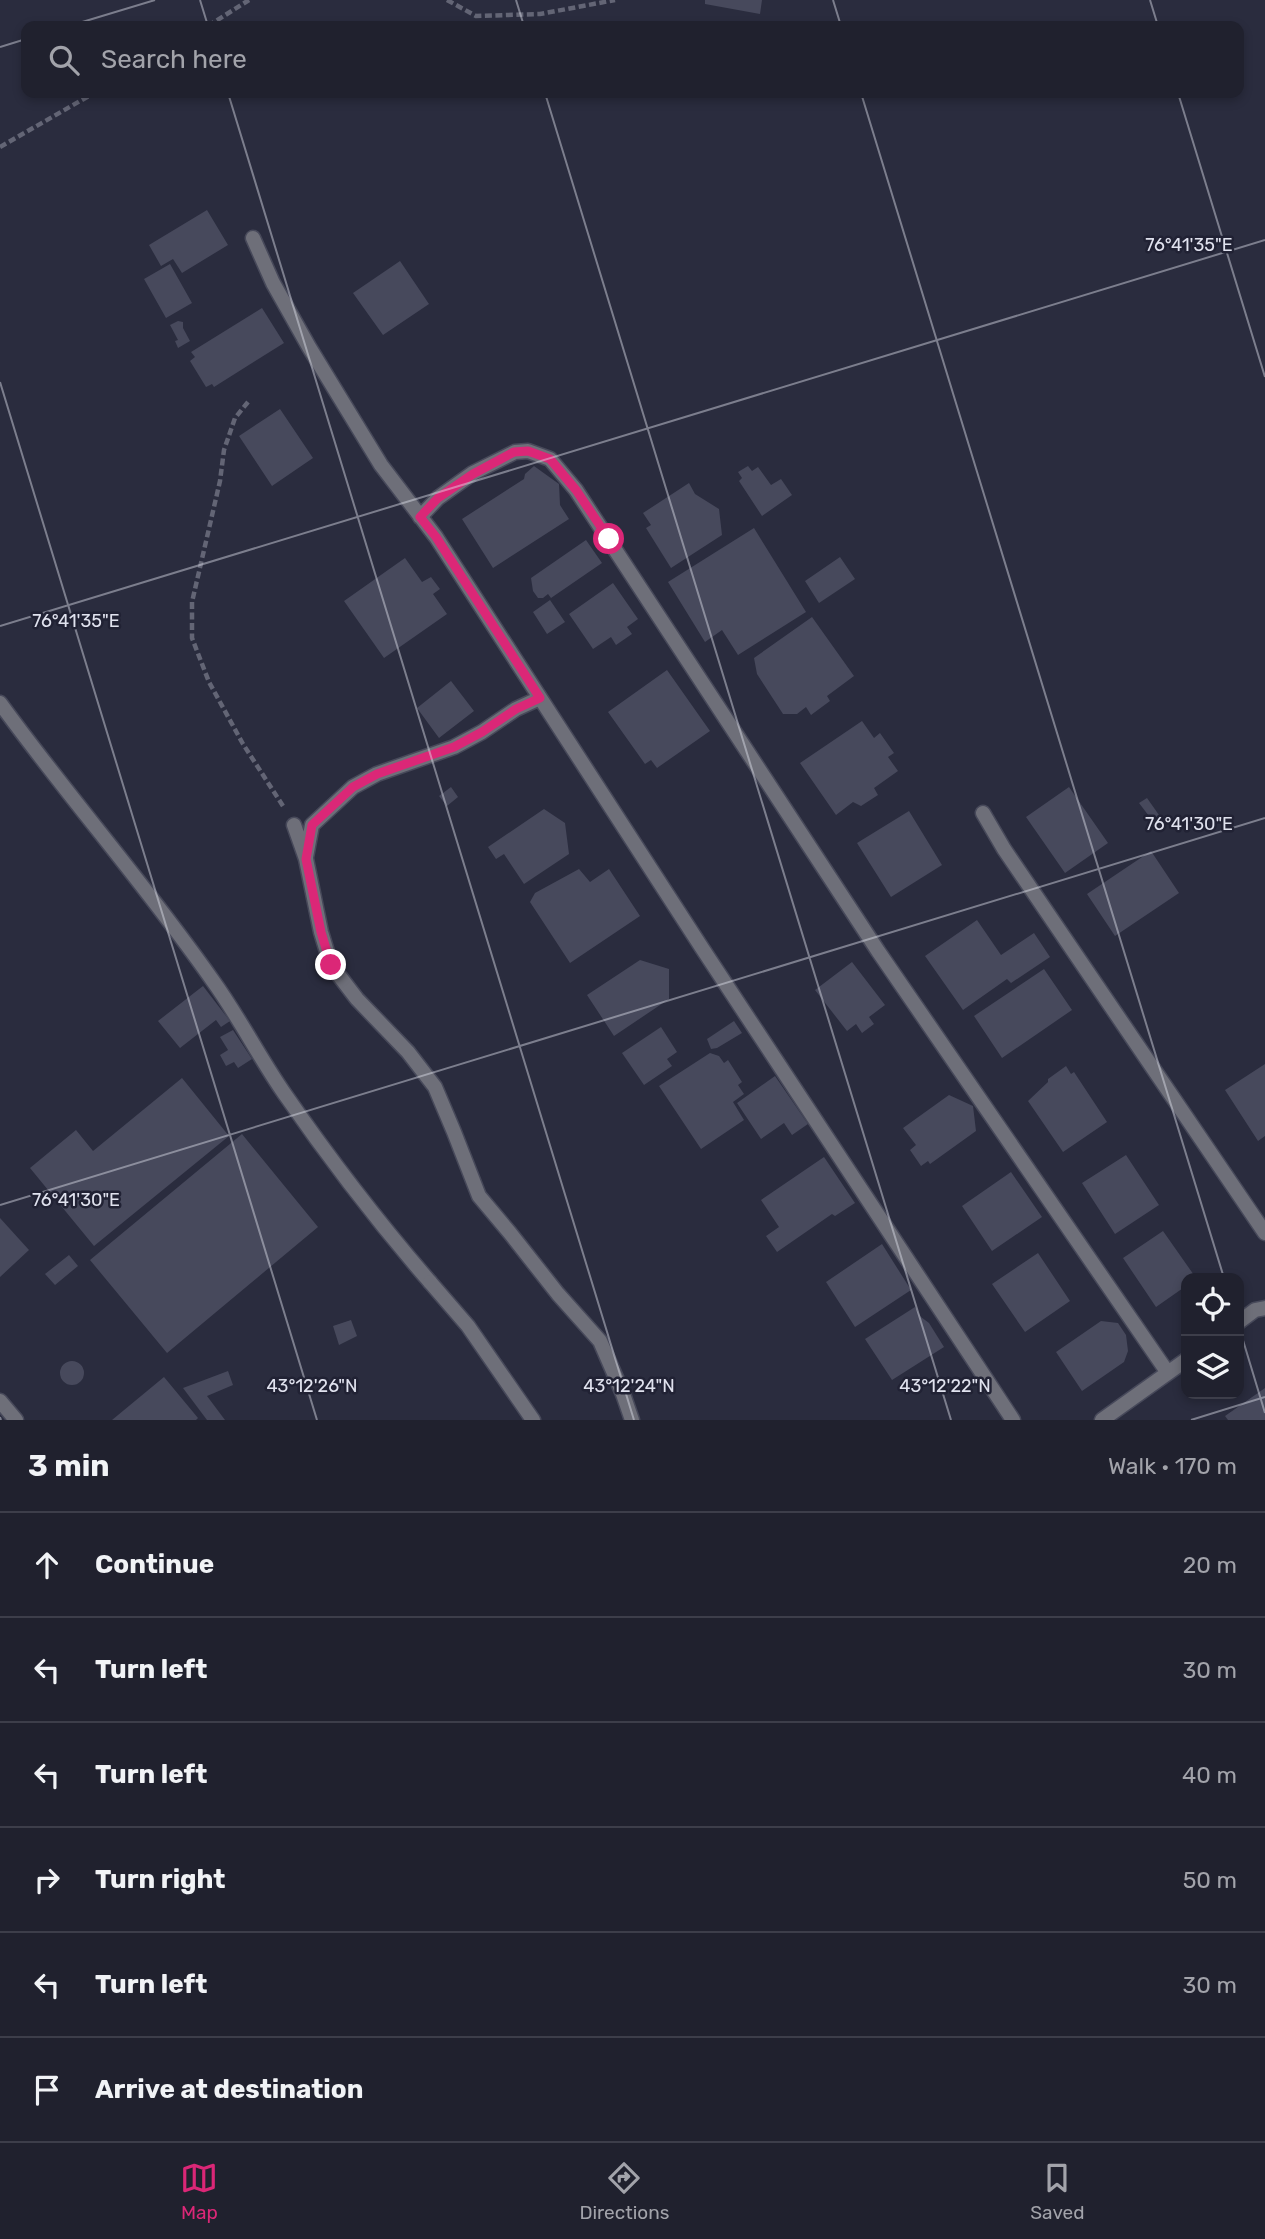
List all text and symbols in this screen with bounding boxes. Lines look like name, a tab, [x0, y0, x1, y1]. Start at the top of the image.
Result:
search box	[21, 21, 1244, 98]
icon: search	[45, 41, 83, 79]
text: Search here	[101, 44, 247, 75]
text: 76°41'35"E	[1145, 234, 1233, 256]
route start	[593, 523, 624, 554]
text: 76°41'35"E	[32, 610, 120, 632]
text: 76°41'30"E	[1145, 813, 1233, 835]
route end	[315, 949, 346, 980]
text: 76°41'30"E	[32, 1189, 120, 1211]
map controls	[1181, 1273, 1244, 1399]
button: locate	[1181, 1273, 1244, 1336]
button: layers	[1181, 1336, 1244, 1399]
text: 43°12'26"N	[266, 1375, 358, 1397]
text: 43°12'24"N	[583, 1375, 675, 1397]
text: 43°12'22"N	[899, 1375, 991, 1397]
text: 3 min	[28, 1448, 110, 1484]
text: Walk · 170 m	[1108, 1452, 1237, 1480]
icon: ahead	[28, 1546, 66, 1584]
text: Continue	[95, 1549, 214, 1580]
text: 20 m	[1183, 1551, 1237, 1579]
icon: left	[28, 1651, 66, 1689]
text: Turn left	[95, 1654, 207, 1685]
text: 30 m	[1182, 1656, 1237, 1684]
icon: left	[28, 1756, 66, 1794]
text: Turn left	[95, 1759, 207, 1790]
text: 40 m	[1182, 1761, 1237, 1789]
icon: right	[28, 1861, 66, 1899]
text: Turn right	[95, 1864, 225, 1895]
text: 50 m	[1183, 1866, 1237, 1894]
icon: left	[28, 1966, 66, 2004]
text: Turn left	[95, 1969, 207, 2000]
text: 30 m	[1182, 1971, 1237, 1999]
icon: arrive	[28, 2071, 66, 2109]
text: Arrive at destination	[95, 2074, 363, 2105]
tab: Map	[180, 2159, 218, 2224]
tab: Directions	[579, 2159, 669, 2224]
tab: Saved	[1030, 2159, 1085, 2224]

